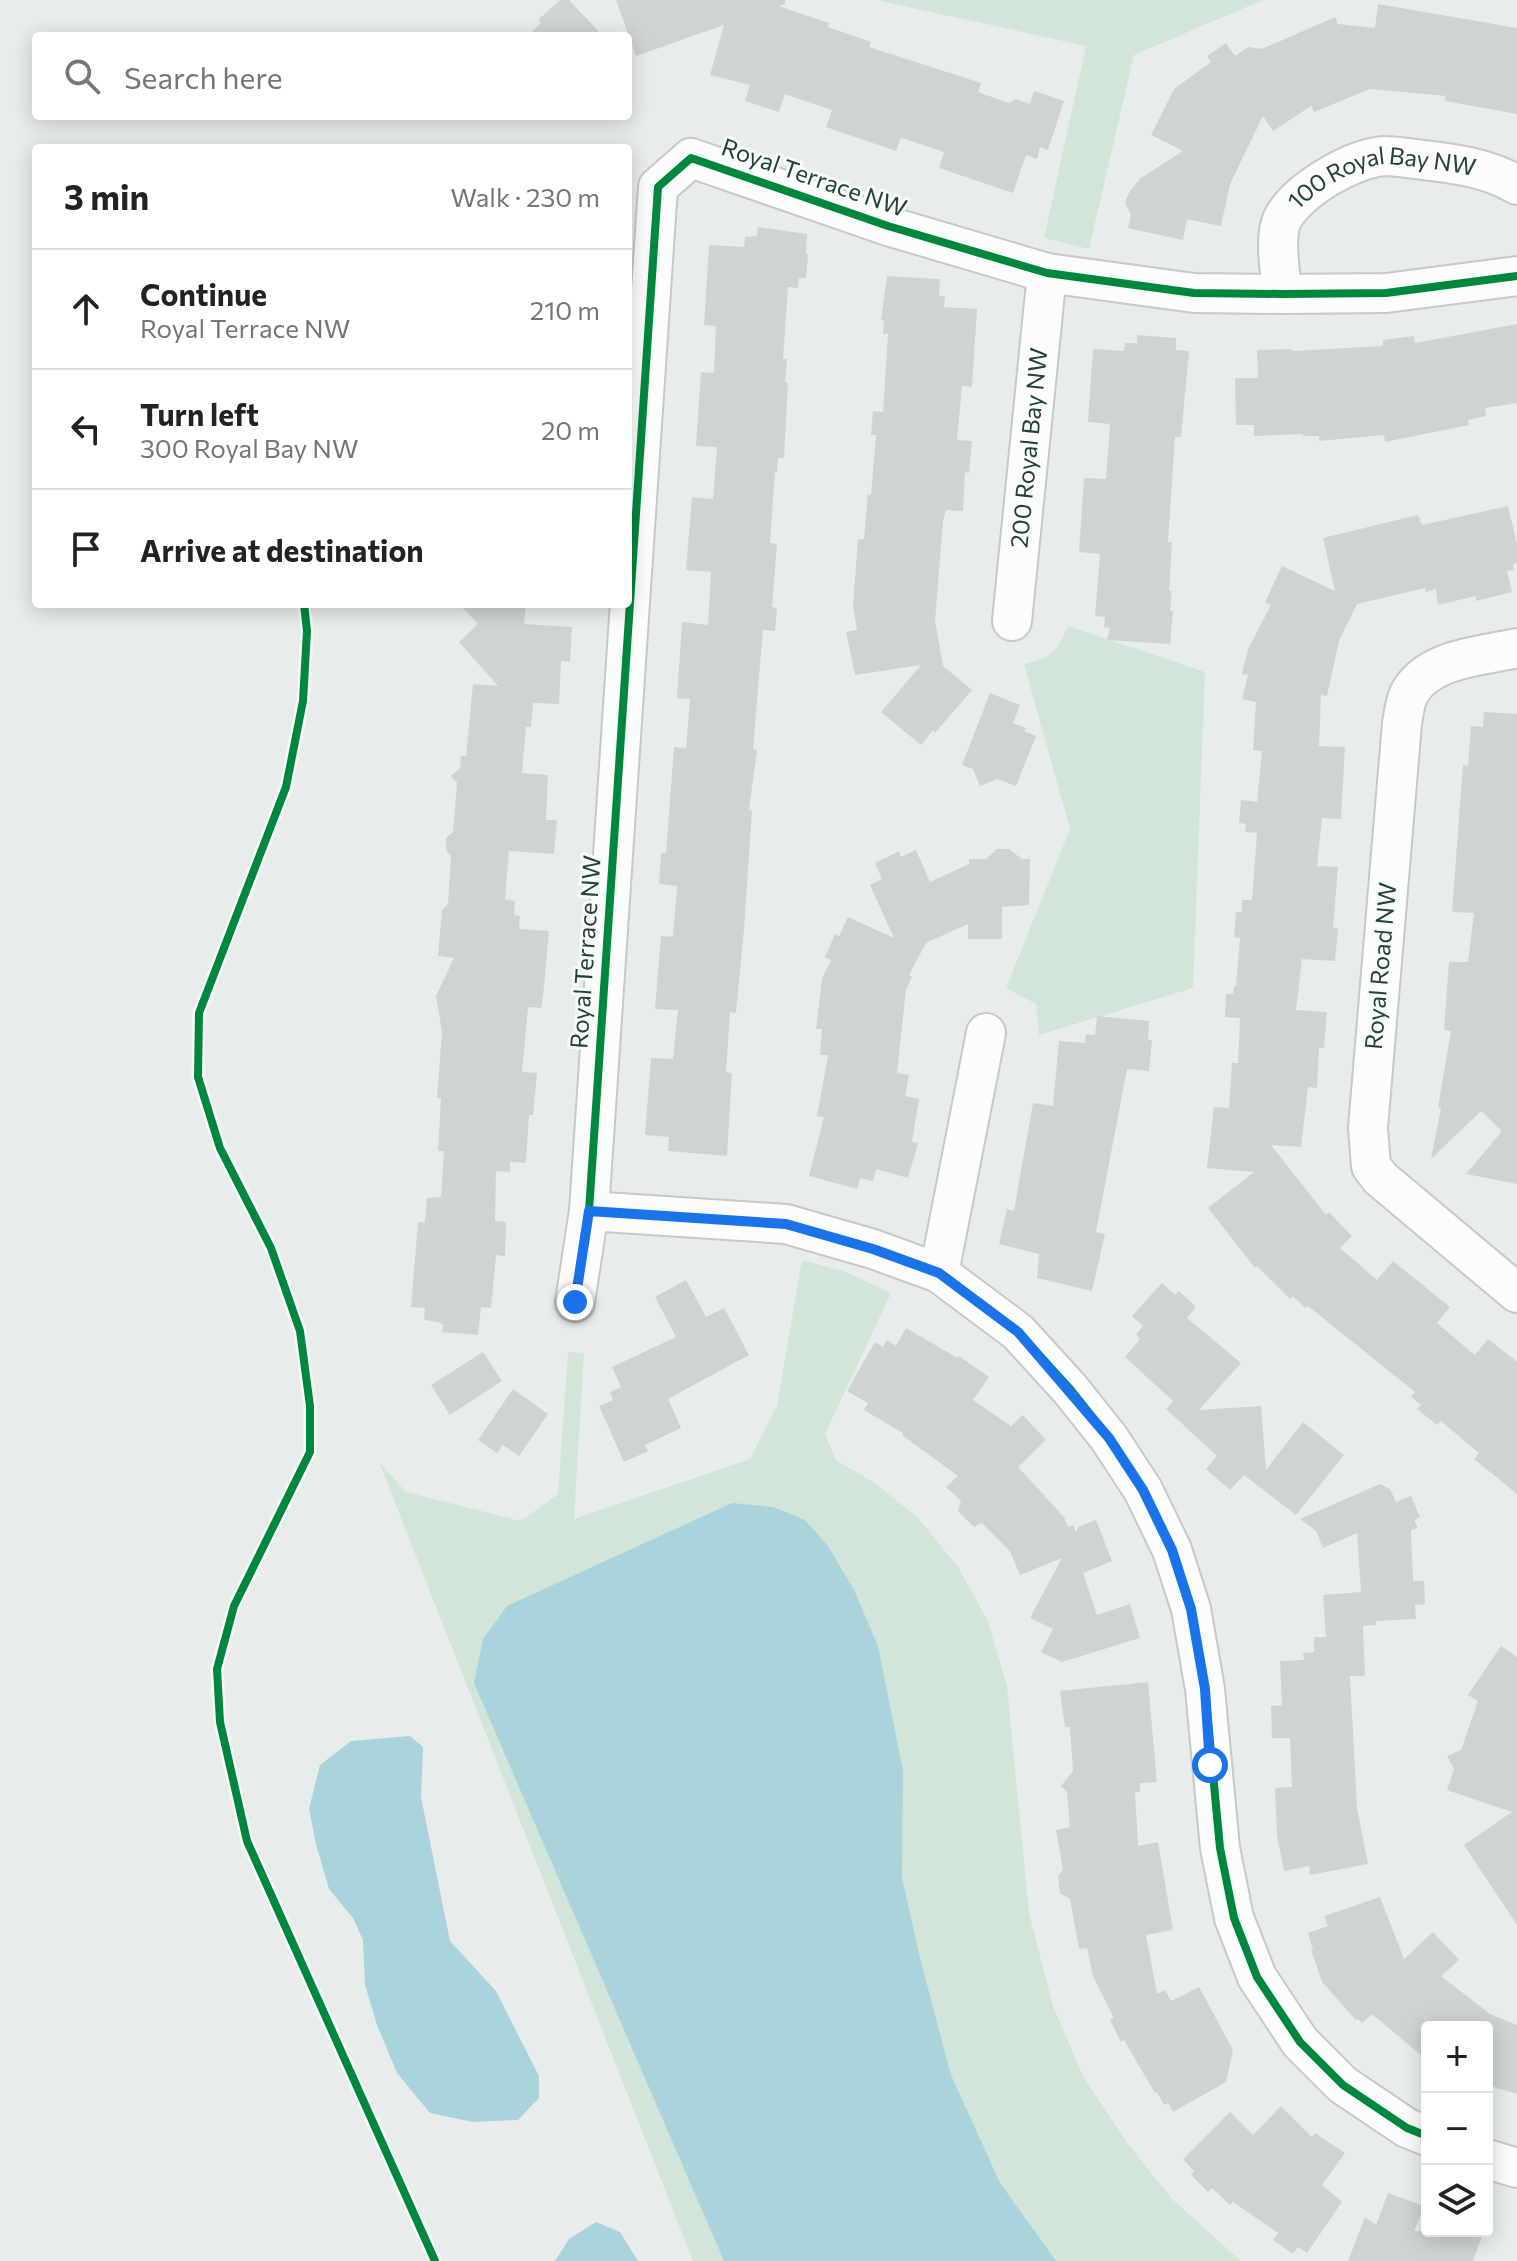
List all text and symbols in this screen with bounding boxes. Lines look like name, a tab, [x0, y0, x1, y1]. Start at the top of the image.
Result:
search box	[32, 32, 632, 120]
icon: search	[60, 54, 104, 98]
text: Search here	[124, 58, 283, 95]
street label: Royal Terrace NW	[718, 131, 911, 222]
street label: 100 Royal Bay NW	[1281, 140, 1479, 214]
text: 3 min	[64, 175, 149, 217]
text: Walk · 230 m	[451, 181, 600, 212]
text: Continue	[140, 275, 267, 312]
icon: ahead	[64, 287, 108, 331]
text: 210 m	[530, 294, 600, 325]
text: Royal Terrace NW	[140, 312, 350, 343]
street label: 200 Royal Bay NW	[1003, 346, 1052, 549]
text: Turn left	[140, 395, 259, 432]
icon: left	[64, 407, 108, 451]
text: 20 m	[541, 414, 600, 445]
text: 300 Royal Bay NW	[140, 432, 358, 463]
icon: arrive	[64, 527, 108, 571]
text: Arrive at destination	[140, 531, 424, 568]
street label: Royal Terrace NW	[563, 854, 606, 1050]
street label: Royal Road NW	[1358, 881, 1401, 1051]
route end	[557, 1284, 593, 1320]
route start	[1192, 1747, 1228, 1783]
map controls	[1421, 2021, 1493, 2237]
button: +	[1421, 2021, 1493, 2093]
button: −	[1421, 2093, 1493, 2165]
button: layers	[1421, 2165, 1493, 2237]

